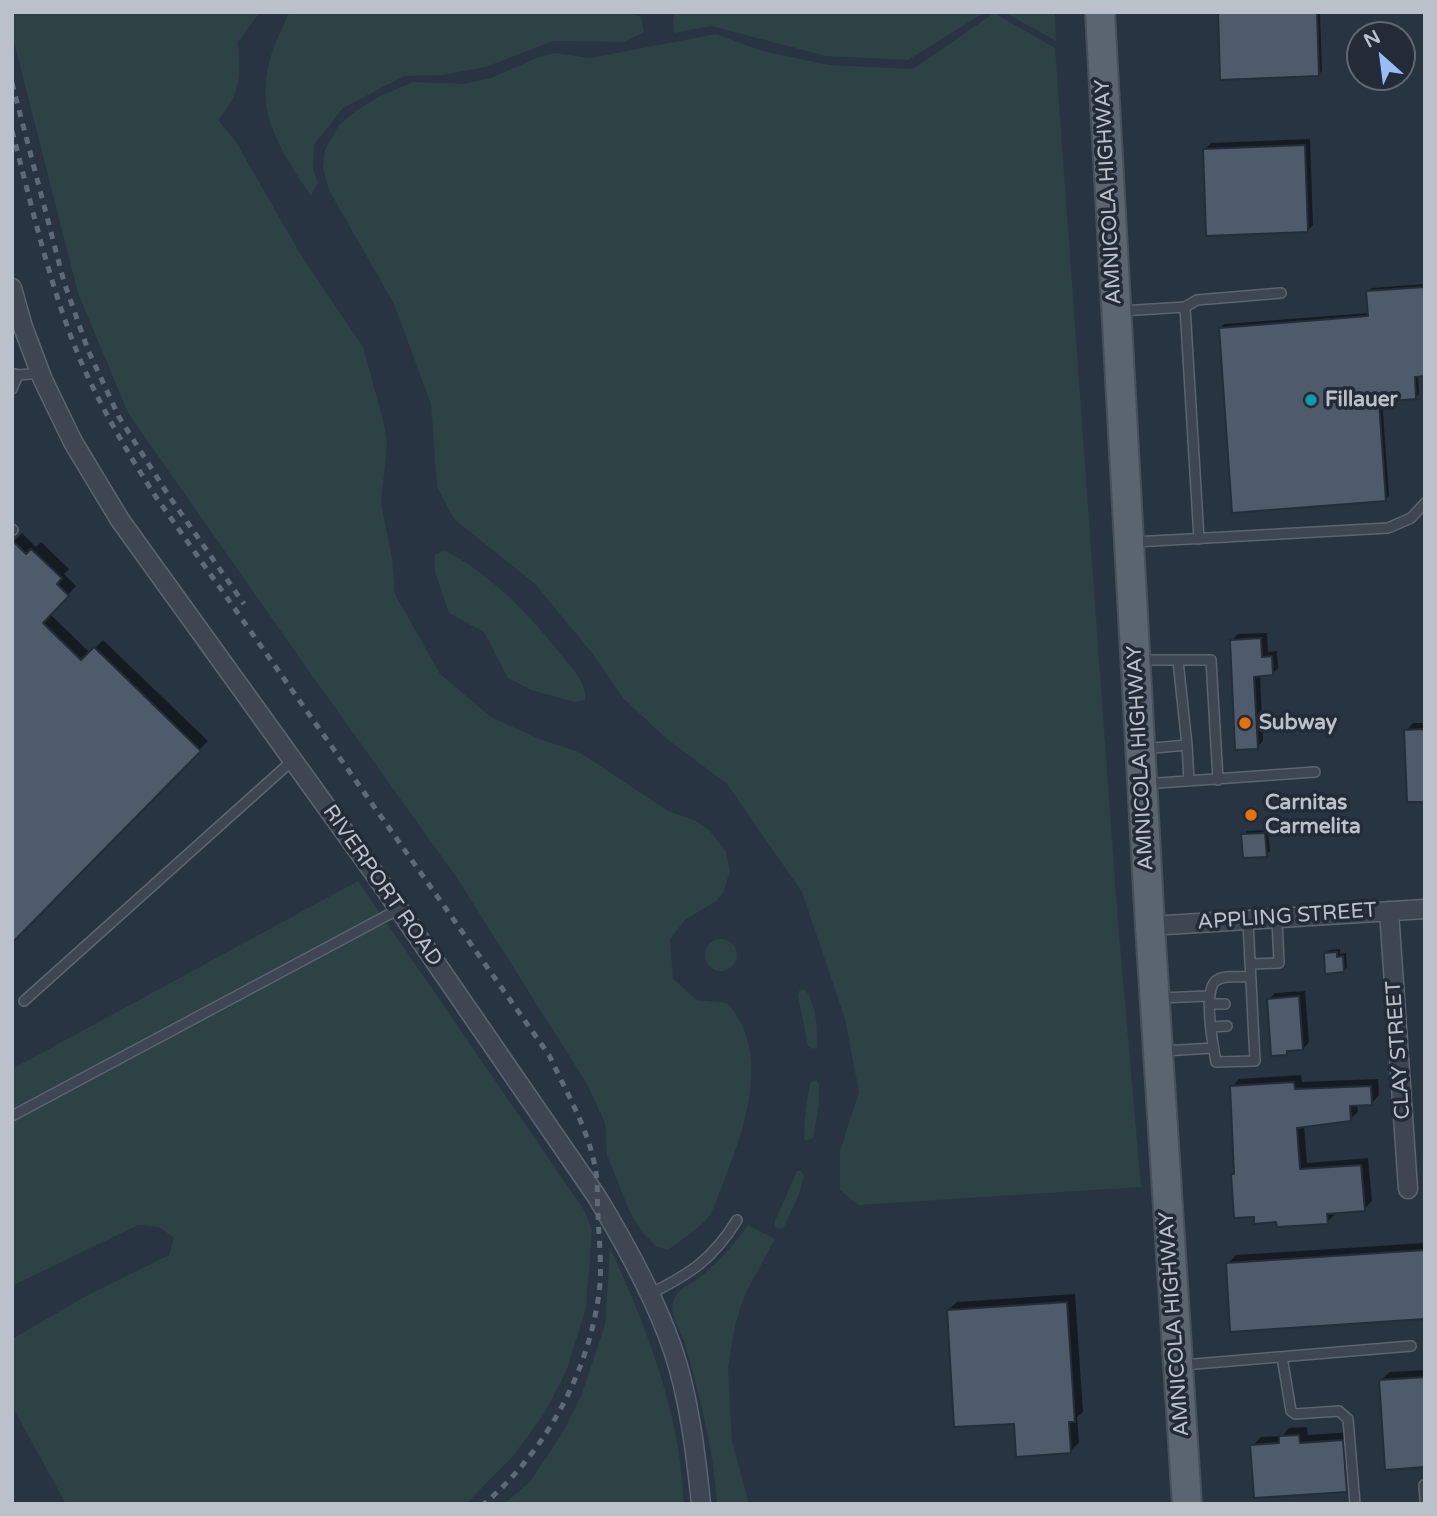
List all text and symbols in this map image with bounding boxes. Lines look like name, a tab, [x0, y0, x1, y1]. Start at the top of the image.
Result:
north arrow	[1346, 21, 1416, 91]
text: N	[1360, 26, 1384, 53]
street label: AMNICOLA HIGHWAY	[1091, 79, 1127, 305]
place label: Fillauer	[1325, 387, 1398, 413]
marker: Fillauer	[1303, 392, 1319, 408]
street label: AMNICOLA HIGHWAY	[1123, 645, 1159, 871]
place label: Subway	[1259, 710, 1337, 736]
marker: Subway	[1237, 715, 1253, 731]
place label: Carnitas Carmelita	[1265, 790, 1361, 840]
street label: RIVERPORT ROAD	[317, 800, 447, 972]
marker: Carnitas Carmelita	[1243, 807, 1259, 823]
street label: APPLING STREET	[1197, 898, 1377, 936]
street label: CLAY STREET	[1382, 980, 1416, 1120]
street label: AMNICOLA HIGHWAY	[1155, 1211, 1195, 1437]

